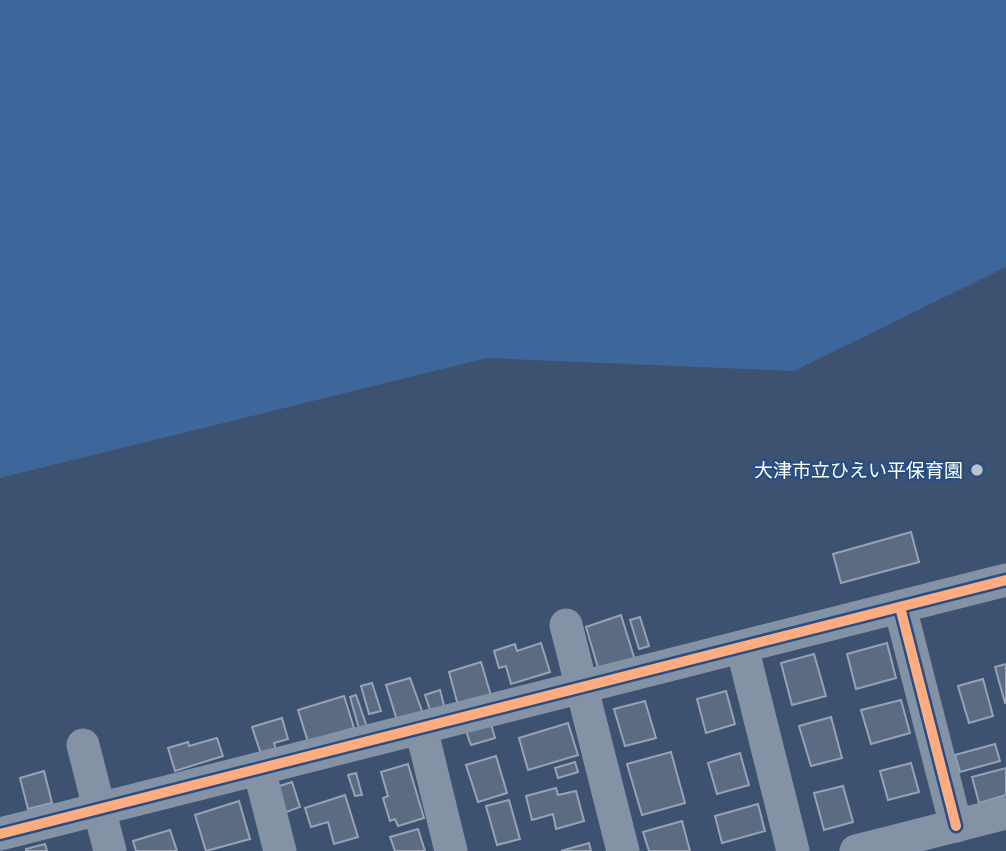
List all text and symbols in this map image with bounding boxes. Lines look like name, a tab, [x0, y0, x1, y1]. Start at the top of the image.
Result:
place label: 大津市立ひえい平保育園	[754, 459, 963, 481]
marker: 大津市立ひえい平保育園	[969, 462, 985, 478]

